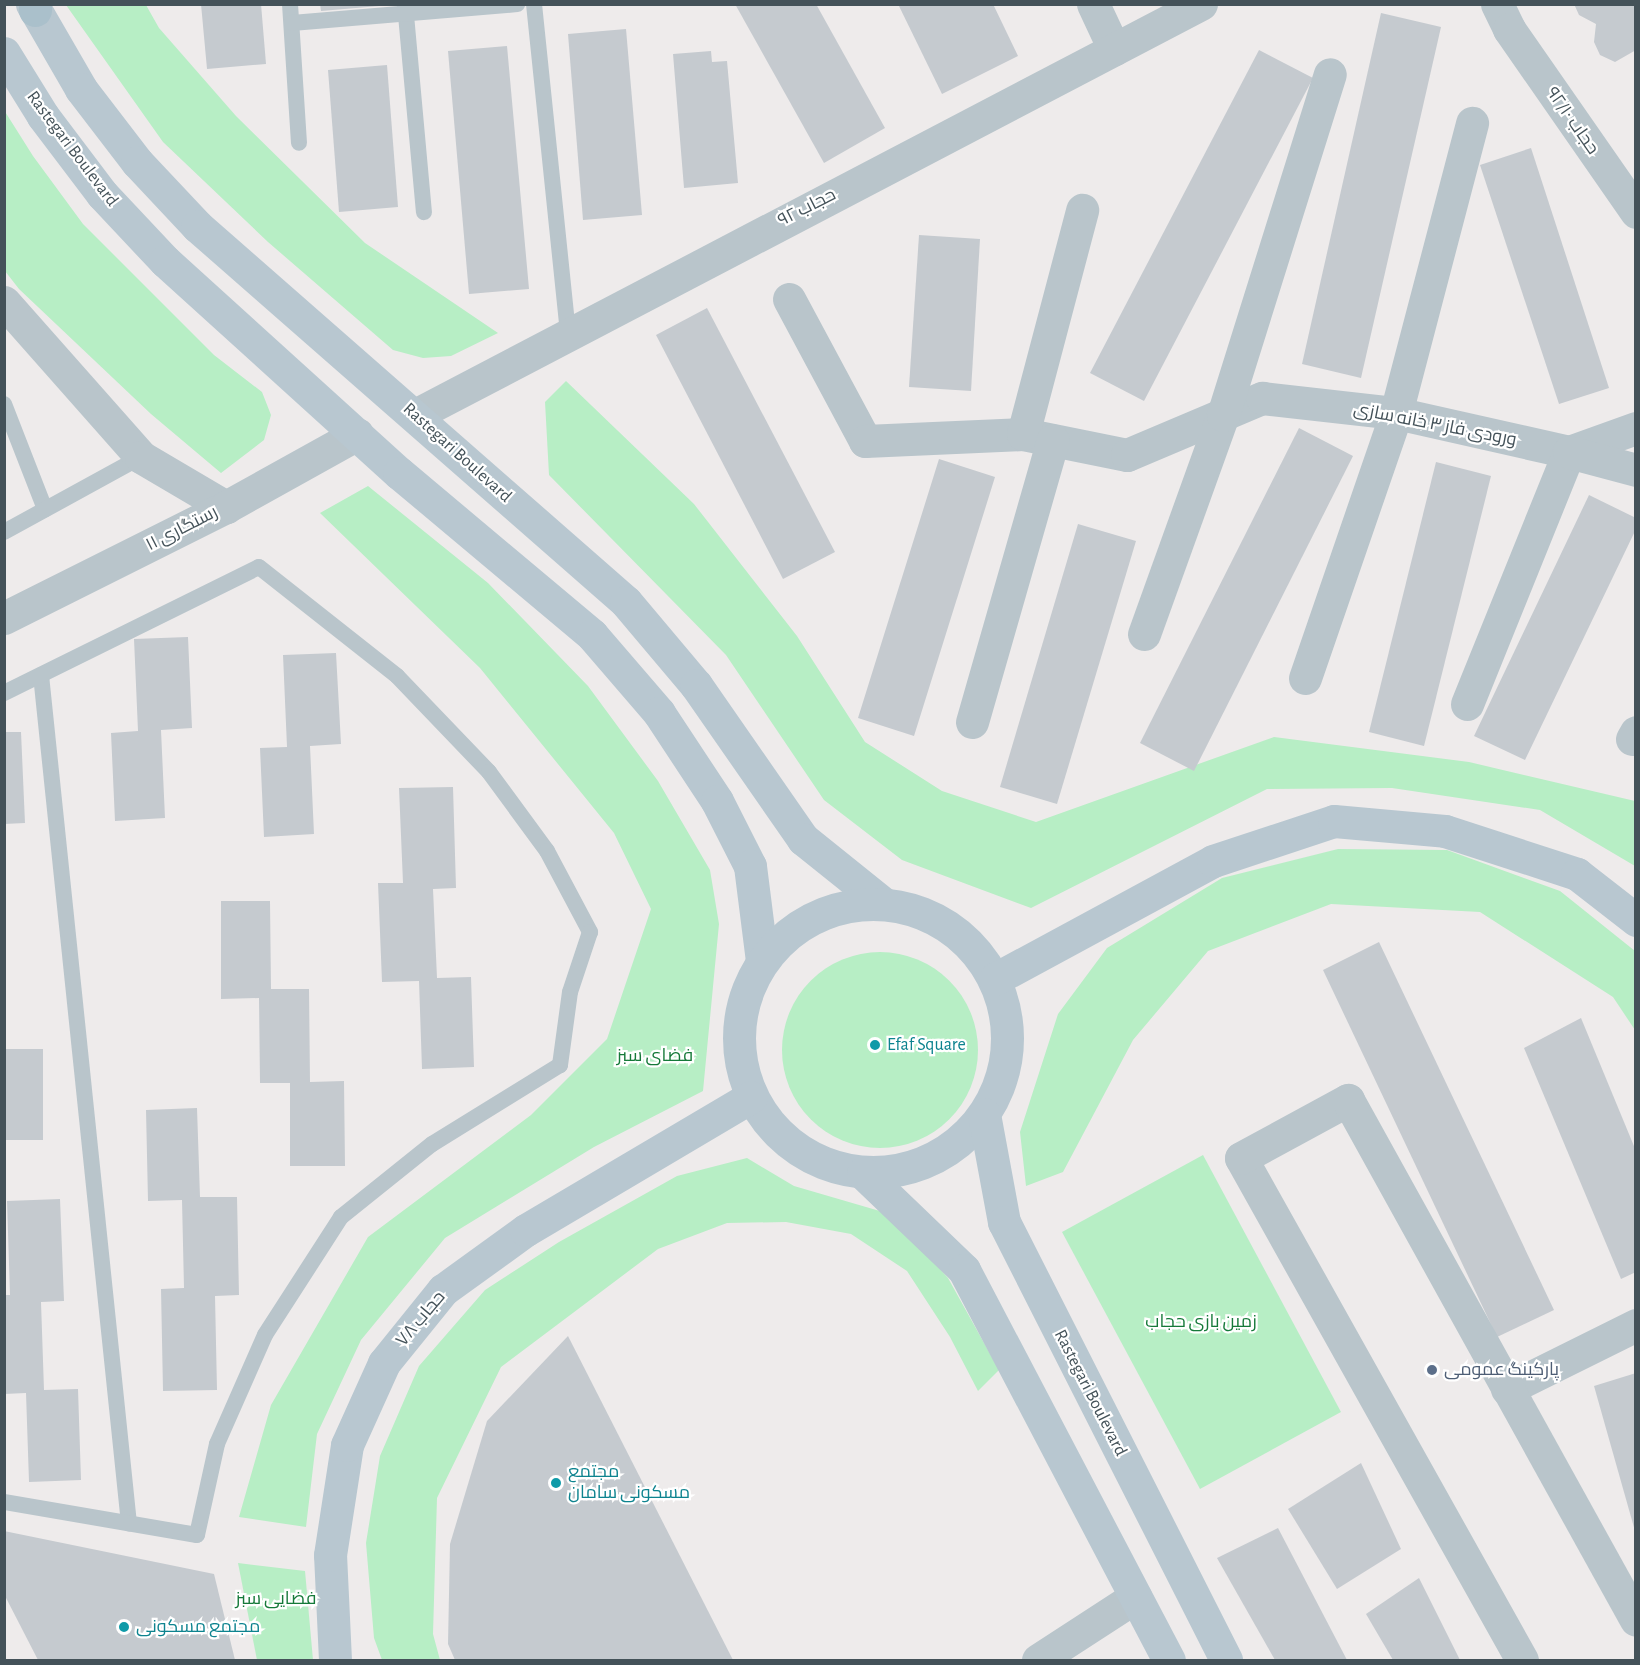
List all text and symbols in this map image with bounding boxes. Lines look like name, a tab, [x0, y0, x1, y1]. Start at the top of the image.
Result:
street label: حجاب ۹۲/۱۰	[1541, 83, 1603, 159]
street label: Rastegari Boulevard	[22, 87, 122, 211]
street label: حجاب ۹۲	[774, 184, 840, 232]
street label: Rastegari Boulevard	[398, 399, 516, 507]
street label: ورودی فاز ۳ خانه سازی	[1352, 399, 1518, 451]
street label: رستگاری ۱۱	[142, 502, 222, 556]
place label: Efaf Square	[887, 1034, 966, 1056]
marker: Efaf Square	[868, 1038, 882, 1052]
park label: فضای سبز	[617, 1045, 693, 1067]
street label: حجاب ۷۸	[392, 1287, 450, 1351]
park label: زمین بازی حجاب	[1145, 1311, 1257, 1333]
street label: Rastegari Boulevard	[1049, 1326, 1131, 1460]
place label: پارکینگ عمومی	[1444, 1359, 1559, 1381]
marker: پارکینگ عمومی	[1425, 1363, 1439, 1377]
place label: مجتمع مسکونی سامان	[568, 1462, 690, 1504]
marker: مجتمع مسکونی سامان	[549, 1476, 563, 1490]
park label: فضایی سبز	[236, 1588, 316, 1610]
place label: مجتمع مسکونی	[136, 1616, 260, 1638]
marker: مجتمع مسکونی	[117, 1620, 131, 1634]

